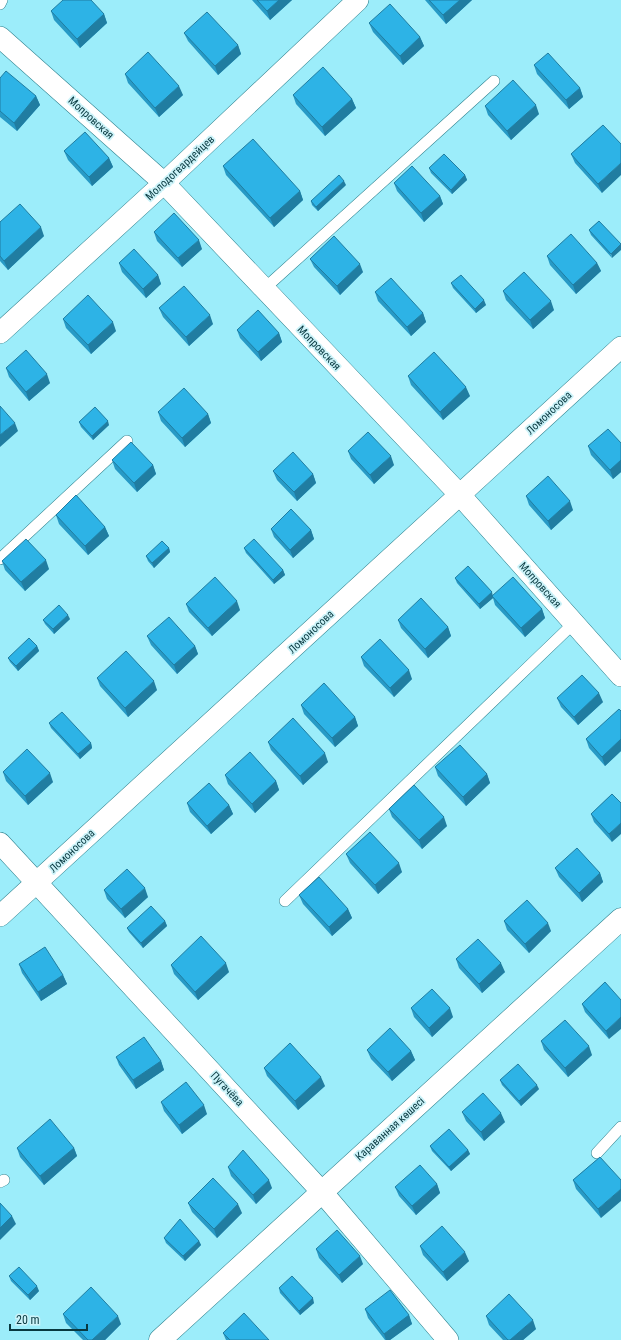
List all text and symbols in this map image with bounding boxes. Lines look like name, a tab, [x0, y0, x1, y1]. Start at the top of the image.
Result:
street label: Мопровская	[66, 94, 116, 142]
street label: Молодогвардейцев	[143, 133, 217, 203]
street label: Мопровская	[295, 323, 343, 373]
street label: Ломоносова	[524, 389, 574, 437]
street label: Мопровская	[516, 560, 564, 610]
street label: Ломоносова	[286, 608, 336, 656]
street label: Ломоносова	[47, 827, 97, 875]
street label: Пугачёва	[208, 1069, 246, 1109]
street label: Караванная көшесі	[353, 1095, 427, 1163]
scale bar	[10, 1306, 87, 1332]
text: 20 m	[16, 1313, 40, 1327]

